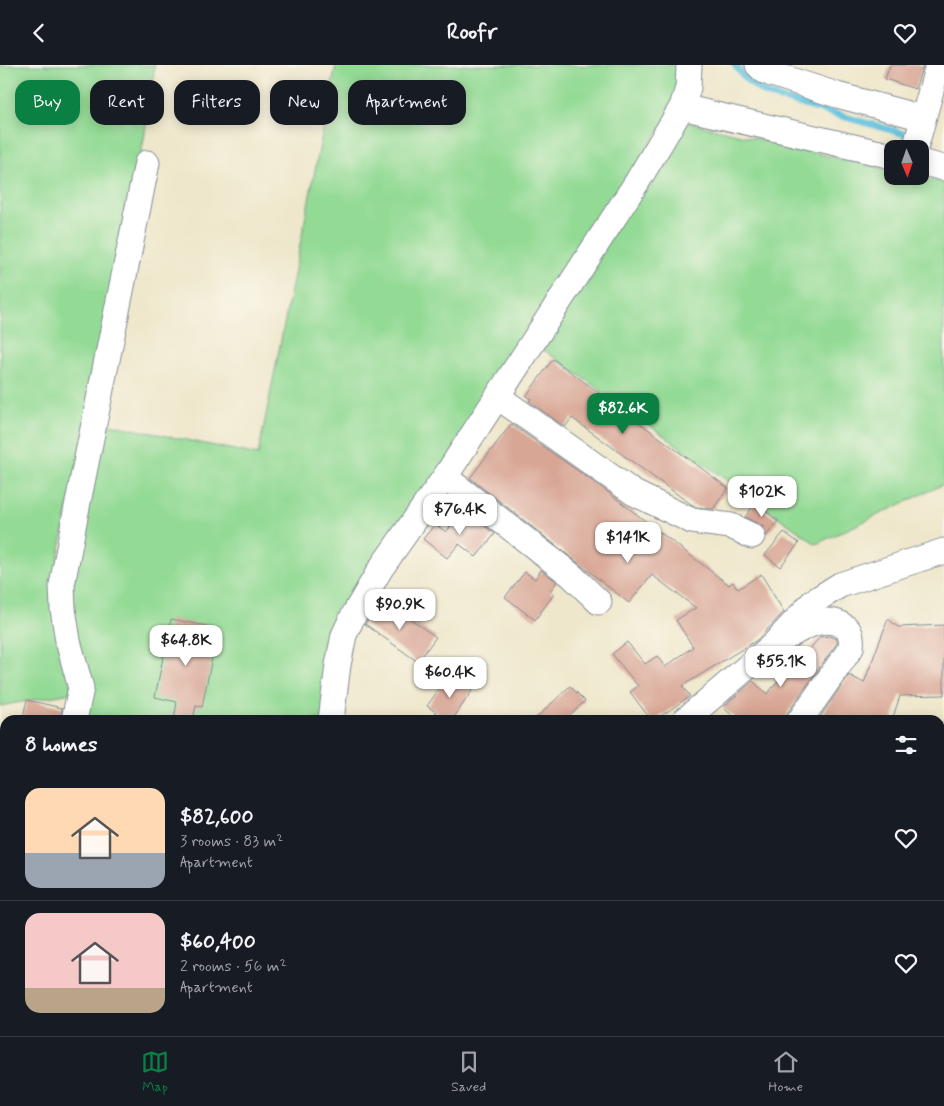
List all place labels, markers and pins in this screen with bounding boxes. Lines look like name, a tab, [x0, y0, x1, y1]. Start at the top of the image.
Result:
pin: $82.6K	[582, 393, 664, 435]
pin: $102K	[727, 475, 797, 518]
pin: $76.4K	[419, 493, 501, 536]
pin: $141K	[593, 521, 663, 564]
pin: $90.9K	[359, 589, 441, 631]
pin: $64.8K	[145, 625, 227, 667]
pin: $55.1K	[740, 645, 822, 688]
pin: $60.4K	[409, 657, 491, 699]

